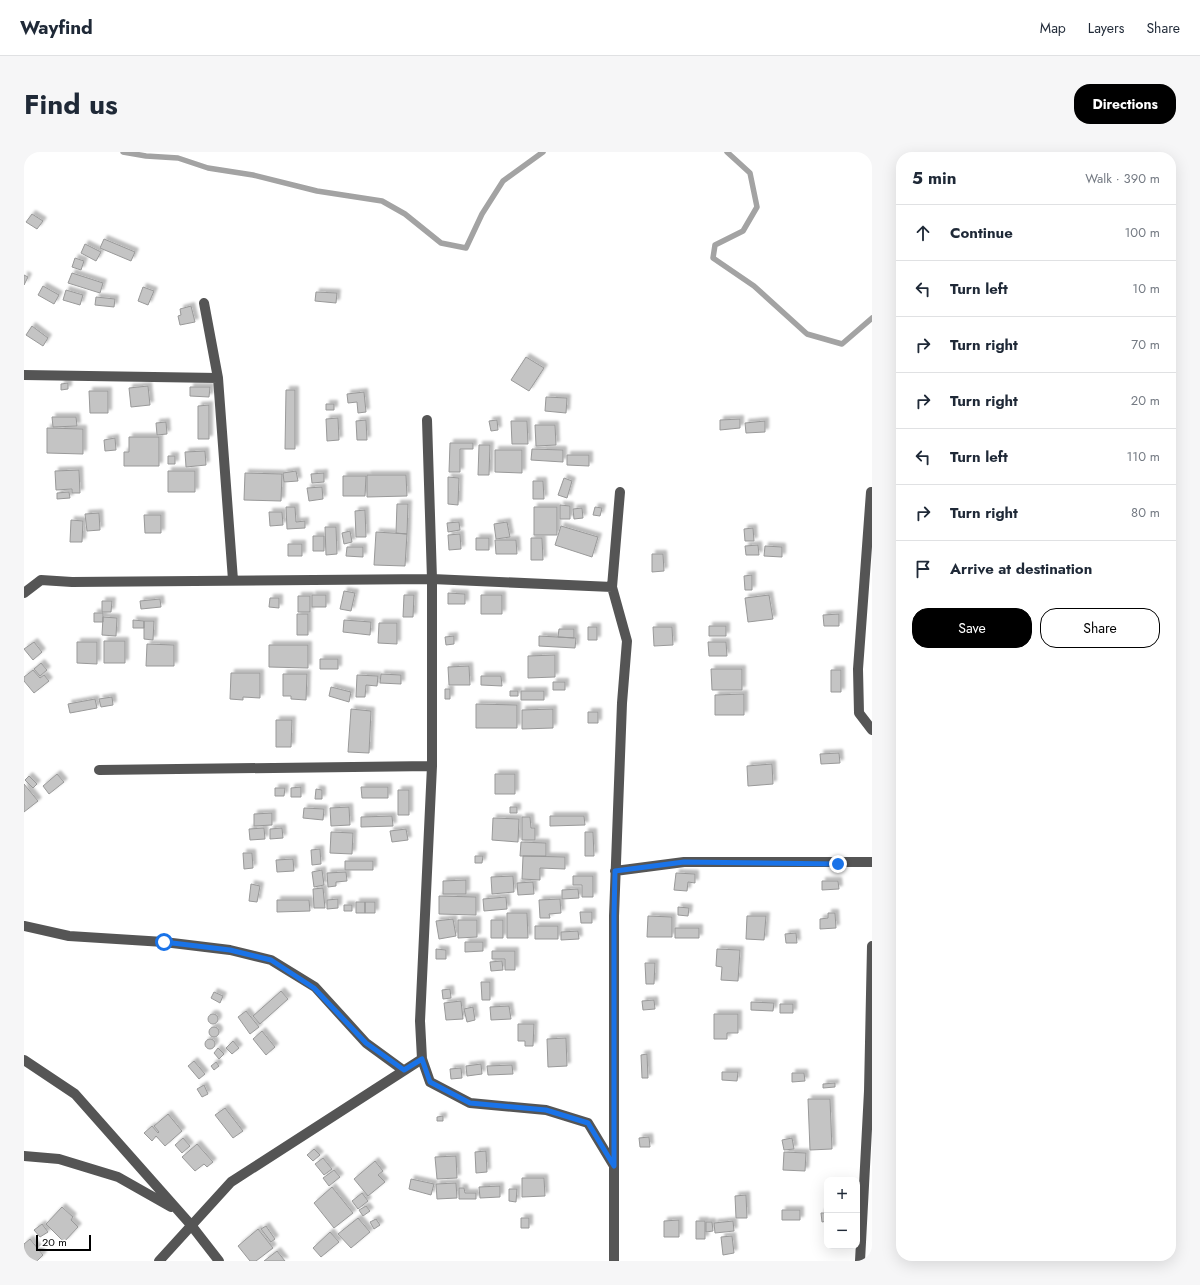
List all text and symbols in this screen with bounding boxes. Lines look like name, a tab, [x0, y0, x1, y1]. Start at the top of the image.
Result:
text: Wayfind	[20, 14, 93, 41]
text: Map	[1040, 18, 1066, 38]
text: Layers	[1088, 18, 1124, 38]
text: Share	[1146, 18, 1180, 38]
text: Find us	[24, 84, 118, 125]
button: Directions	[1074, 84, 1176, 124]
text: 5 min	[912, 166, 956, 190]
text: Walk · 390 m	[1085, 169, 1160, 188]
icon: ahead	[912, 222, 934, 244]
text: Continue	[950, 222, 1013, 244]
text: 100 m	[1125, 223, 1160, 242]
icon: left	[912, 278, 934, 300]
text: Turn left	[950, 278, 1008, 300]
text: 10 m	[1132, 279, 1160, 298]
icon: right	[912, 334, 934, 356]
text: Turn right	[950, 334, 1018, 356]
text: 70 m	[1131, 335, 1160, 354]
icon: right	[912, 390, 934, 412]
text: Turn right	[950, 390, 1018, 412]
text: 20 m	[1131, 391, 1160, 410]
icon: left	[912, 446, 934, 468]
text: Turn left	[950, 446, 1008, 468]
text: 110 m	[1126, 447, 1160, 466]
icon: right	[912, 502, 934, 524]
text: Turn right	[950, 502, 1018, 524]
text: 80 m	[1131, 503, 1160, 522]
icon: arrive	[912, 558, 934, 580]
text: Arrive at destination	[950, 558, 1092, 580]
button: Save	[912, 608, 1032, 648]
button: Share	[1040, 608, 1160, 648]
route end	[829, 855, 847, 873]
route start	[155, 933, 173, 951]
map controls	[824, 1177, 860, 1249]
button: +	[824, 1177, 860, 1213]
button: −	[824, 1213, 860, 1249]
scale bar	[36, 1233, 91, 1252]
text: 20 m	[42, 1234, 67, 1250]

